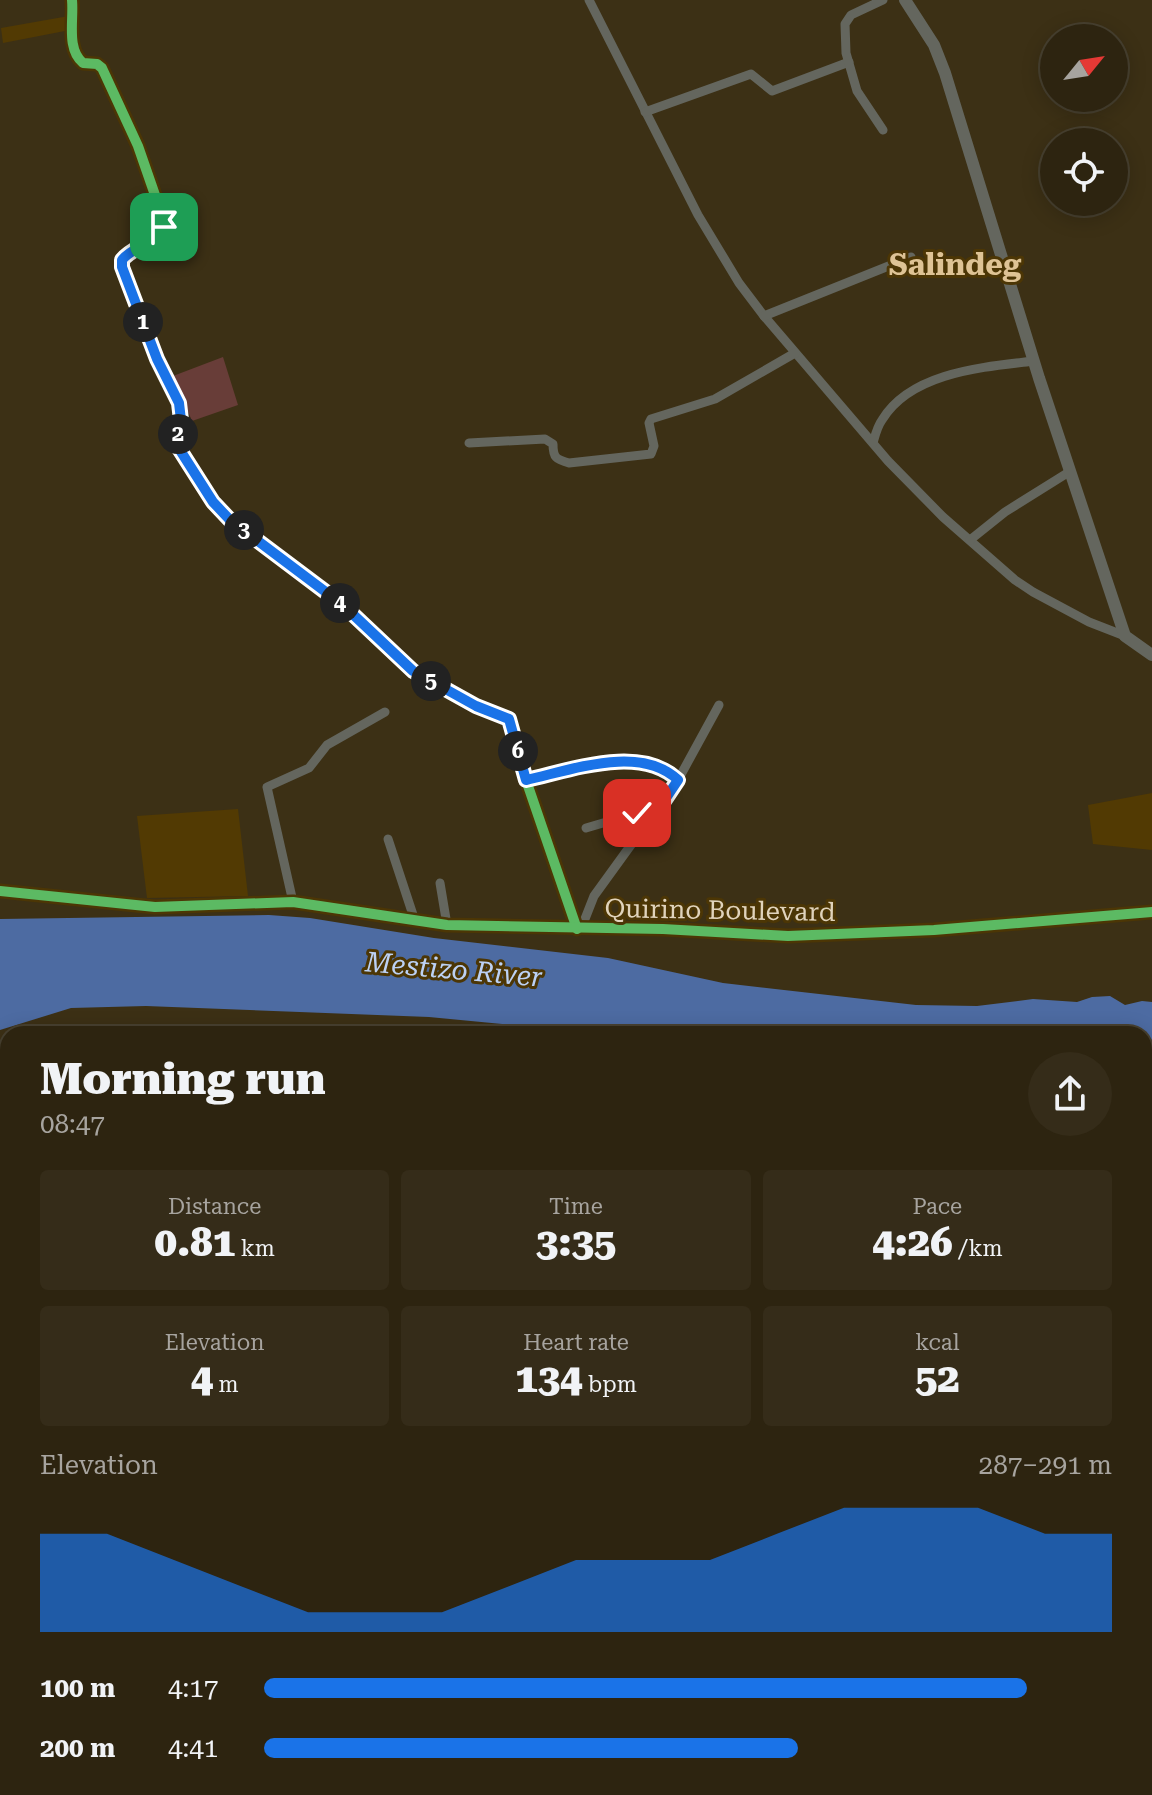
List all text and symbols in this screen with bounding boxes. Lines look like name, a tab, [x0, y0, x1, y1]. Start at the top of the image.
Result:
north arrow	[1040, 24, 1128, 112]
map controls	[1040, 24, 1128, 216]
button: locate	[1040, 128, 1128, 216]
pin	[130, 193, 198, 261]
icon: arrive	[142, 205, 186, 249]
district label: Salindeg	[889, 247, 1022, 282]
pin: 1	[123, 302, 163, 342]
text: 1	[137, 309, 149, 334]
pin: 2	[158, 414, 198, 454]
text: 2	[172, 421, 184, 446]
pin: 3	[224, 510, 264, 550]
text: 3	[238, 517, 250, 542]
pin: 4	[320, 583, 360, 623]
text: 4	[334, 590, 346, 615]
pin: 5	[411, 661, 451, 701]
text: 5	[425, 668, 437, 693]
pin: 6	[498, 731, 538, 771]
text: 6	[512, 738, 524, 763]
pin	[603, 779, 671, 847]
icon: check	[615, 791, 659, 835]
street label: Quirino Boulevard	[604, 893, 836, 927]
water label: Mestizo River	[363, 945, 544, 994]
button: share	[1028, 1052, 1112, 1136]
text: Morning run	[40, 1053, 326, 1105]
text: 08:47	[40, 1109, 105, 1139]
text: Distance	[168, 1194, 261, 1219]
text: Time	[549, 1194, 603, 1219]
text: Pace	[913, 1194, 962, 1219]
text: 0.81	[155, 1219, 235, 1266]
text: 3:35	[536, 1219, 616, 1266]
text: 4:26	[872, 1219, 953, 1266]
text: km	[235, 1236, 275, 1261]
text: /km	[953, 1236, 1003, 1261]
text: Elevation	[165, 1330, 265, 1355]
text: Heart rate	[523, 1330, 629, 1355]
text: kcal	[915, 1330, 959, 1355]
text: 4	[191, 1355, 213, 1402]
text: 134	[515, 1355, 582, 1402]
text: 52	[915, 1355, 960, 1402]
text: m	[213, 1372, 239, 1397]
text: bpm	[582, 1372, 637, 1397]
text: Elevation	[40, 1450, 158, 1480]
text: 287–291 m	[979, 1450, 1112, 1480]
text: 100 m	[40, 1673, 115, 1703]
text: 4:17	[168, 1673, 218, 1703]
text: 200 m	[40, 1733, 115, 1763]
text: 4:41	[168, 1733, 218, 1763]

